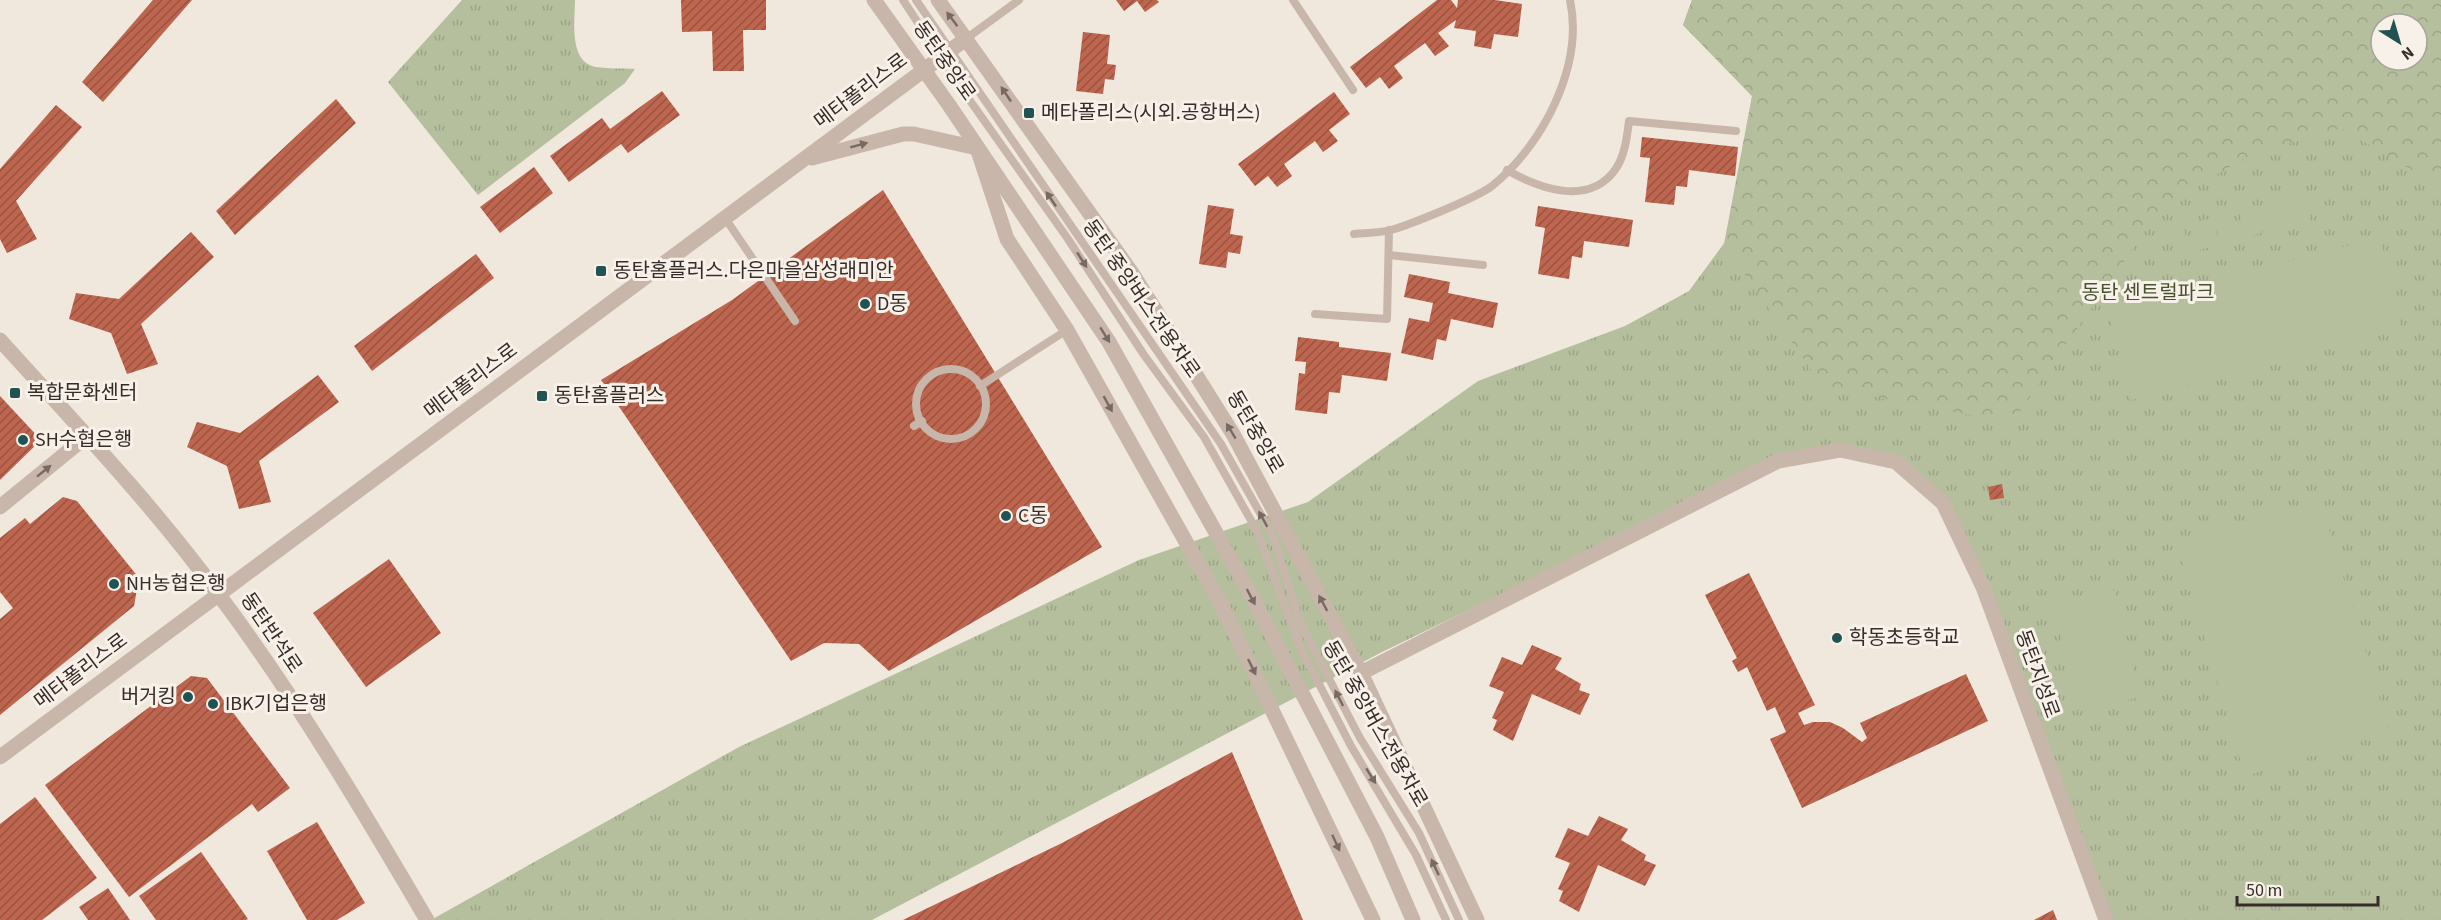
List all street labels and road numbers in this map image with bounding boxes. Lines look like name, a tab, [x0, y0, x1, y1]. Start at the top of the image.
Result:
street label: 동탄중앙로	[906, 15, 982, 107]
street label: 메타폴리스로	[808, 47, 914, 135]
street label: 동탄 중앙버스전용차로	[1076, 214, 1206, 384]
street label: 메타폴리스로	[418, 337, 524, 425]
street label: 동탄중앙로	[1220, 385, 1290, 479]
street label: 동탄반석로	[234, 587, 308, 679]
street label: 동탄지성로	[2008, 626, 2066, 722]
street label: 메타폴리스로	[28, 627, 134, 715]
street label: 동탄 중앙버스전용차로	[1316, 636, 1434, 812]

